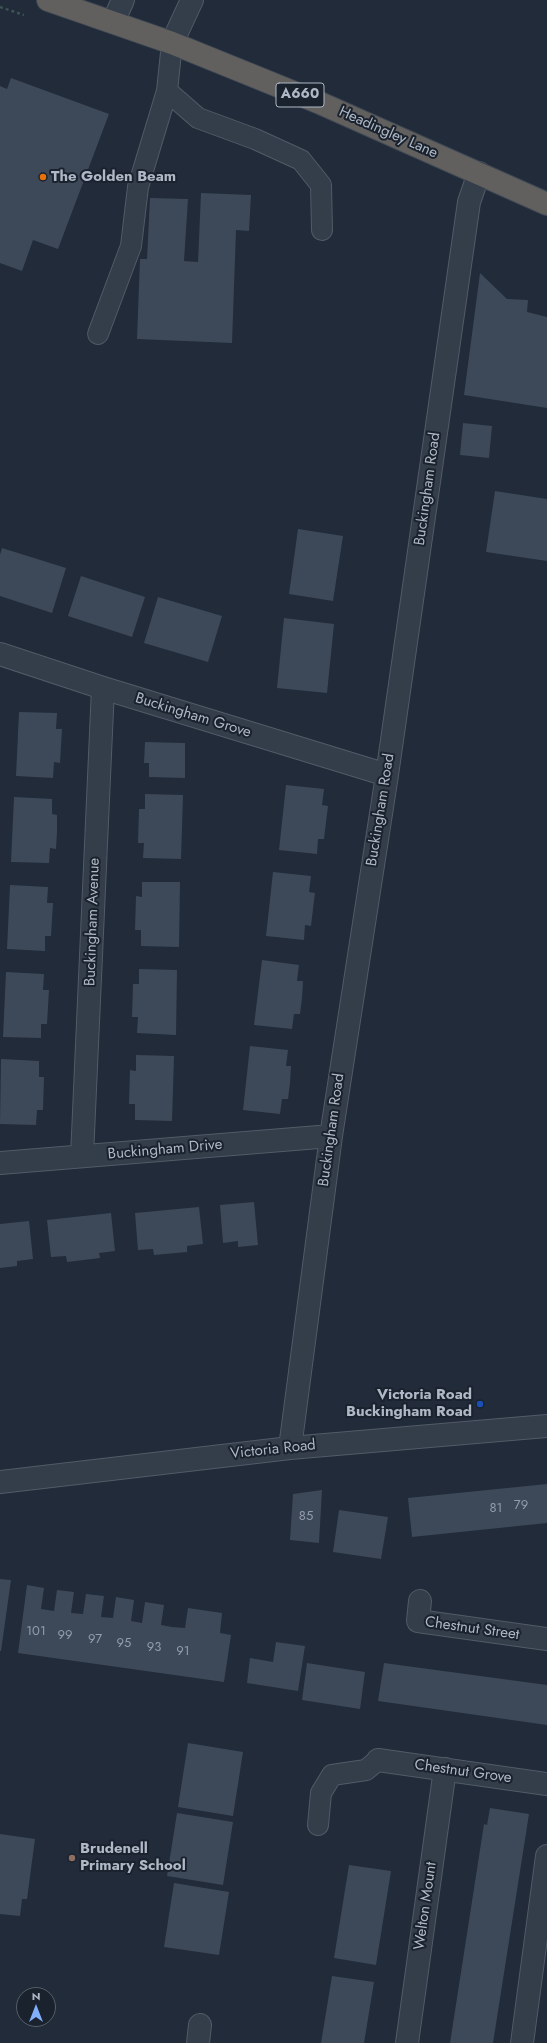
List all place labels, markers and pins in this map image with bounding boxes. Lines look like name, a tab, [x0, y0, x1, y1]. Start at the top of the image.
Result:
place label: The Golden Beam	[51, 168, 176, 186]
marker: The Golden Beam	[38, 172, 48, 182]
place label: Victoria Road Buckingham Road	[346, 1386, 472, 1421]
marker: Victoria Road Buckingham Road	[475, 1399, 485, 1409]
place label: Brudenell Primary School	[80, 1840, 186, 1875]
marker: Brudenell Primary School	[67, 1853, 77, 1863]

